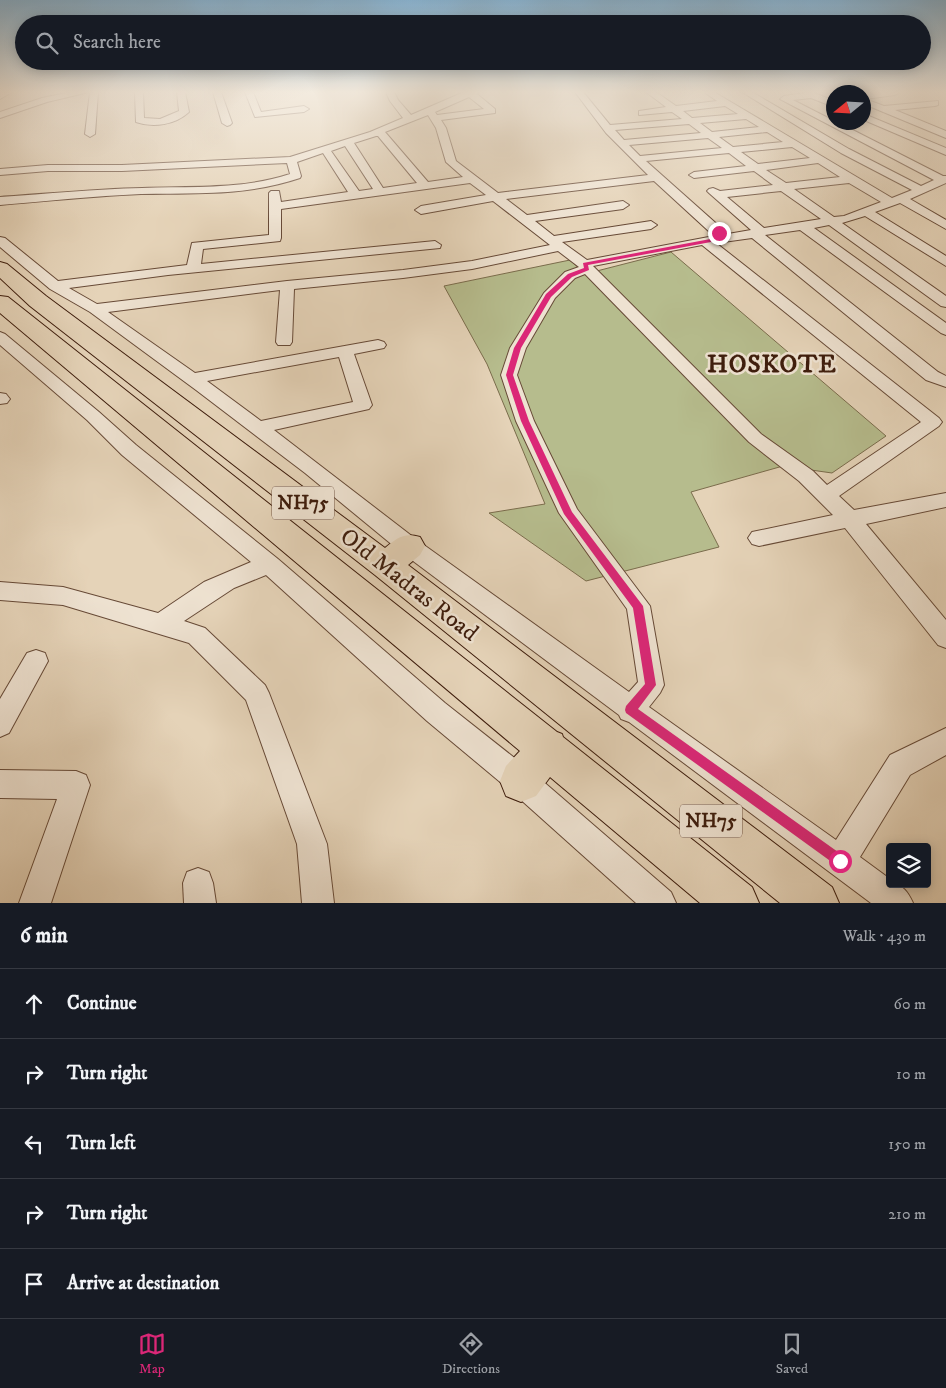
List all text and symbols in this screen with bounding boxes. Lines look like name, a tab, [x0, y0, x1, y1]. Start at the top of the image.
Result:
search box	[15, 15, 931, 70]
icon: search	[33, 29, 61, 57]
text: Search here	[73, 31, 161, 54]
north arrow	[826, 85, 871, 130]
route end	[708, 222, 731, 245]
district label: HOSKOTE	[707, 349, 837, 380]
road number: NH75	[272, 486, 334, 520]
street label: Old Madras Road	[334, 522, 484, 648]
road number: NH75	[680, 804, 742, 838]
map controls	[886, 843, 931, 888]
button: layers	[886, 843, 931, 888]
route start	[829, 850, 852, 873]
text: 6 min	[20, 923, 68, 949]
text: Walk · 430 m	[843, 926, 926, 946]
icon: ahead	[20, 990, 48, 1018]
text: Continue	[67, 992, 137, 1015]
text: 60 m	[894, 994, 926, 1014]
icon: right	[20, 1060, 48, 1088]
text: Turn right	[67, 1062, 147, 1085]
text: 10 m	[896, 1064, 926, 1084]
icon: left	[20, 1130, 48, 1158]
text: Turn left	[67, 1132, 136, 1155]
text: 150 m	[888, 1134, 926, 1154]
icon: right	[20, 1200, 48, 1228]
text: Turn right	[67, 1202, 147, 1225]
text: 210 m	[888, 1204, 926, 1224]
icon: arrive	[20, 1270, 48, 1298]
text: Arrive at destination	[67, 1272, 219, 1295]
tab: Map	[138, 1330, 166, 1378]
tab: Directions	[442, 1330, 500, 1378]
tab: Saved	[776, 1330, 808, 1378]

